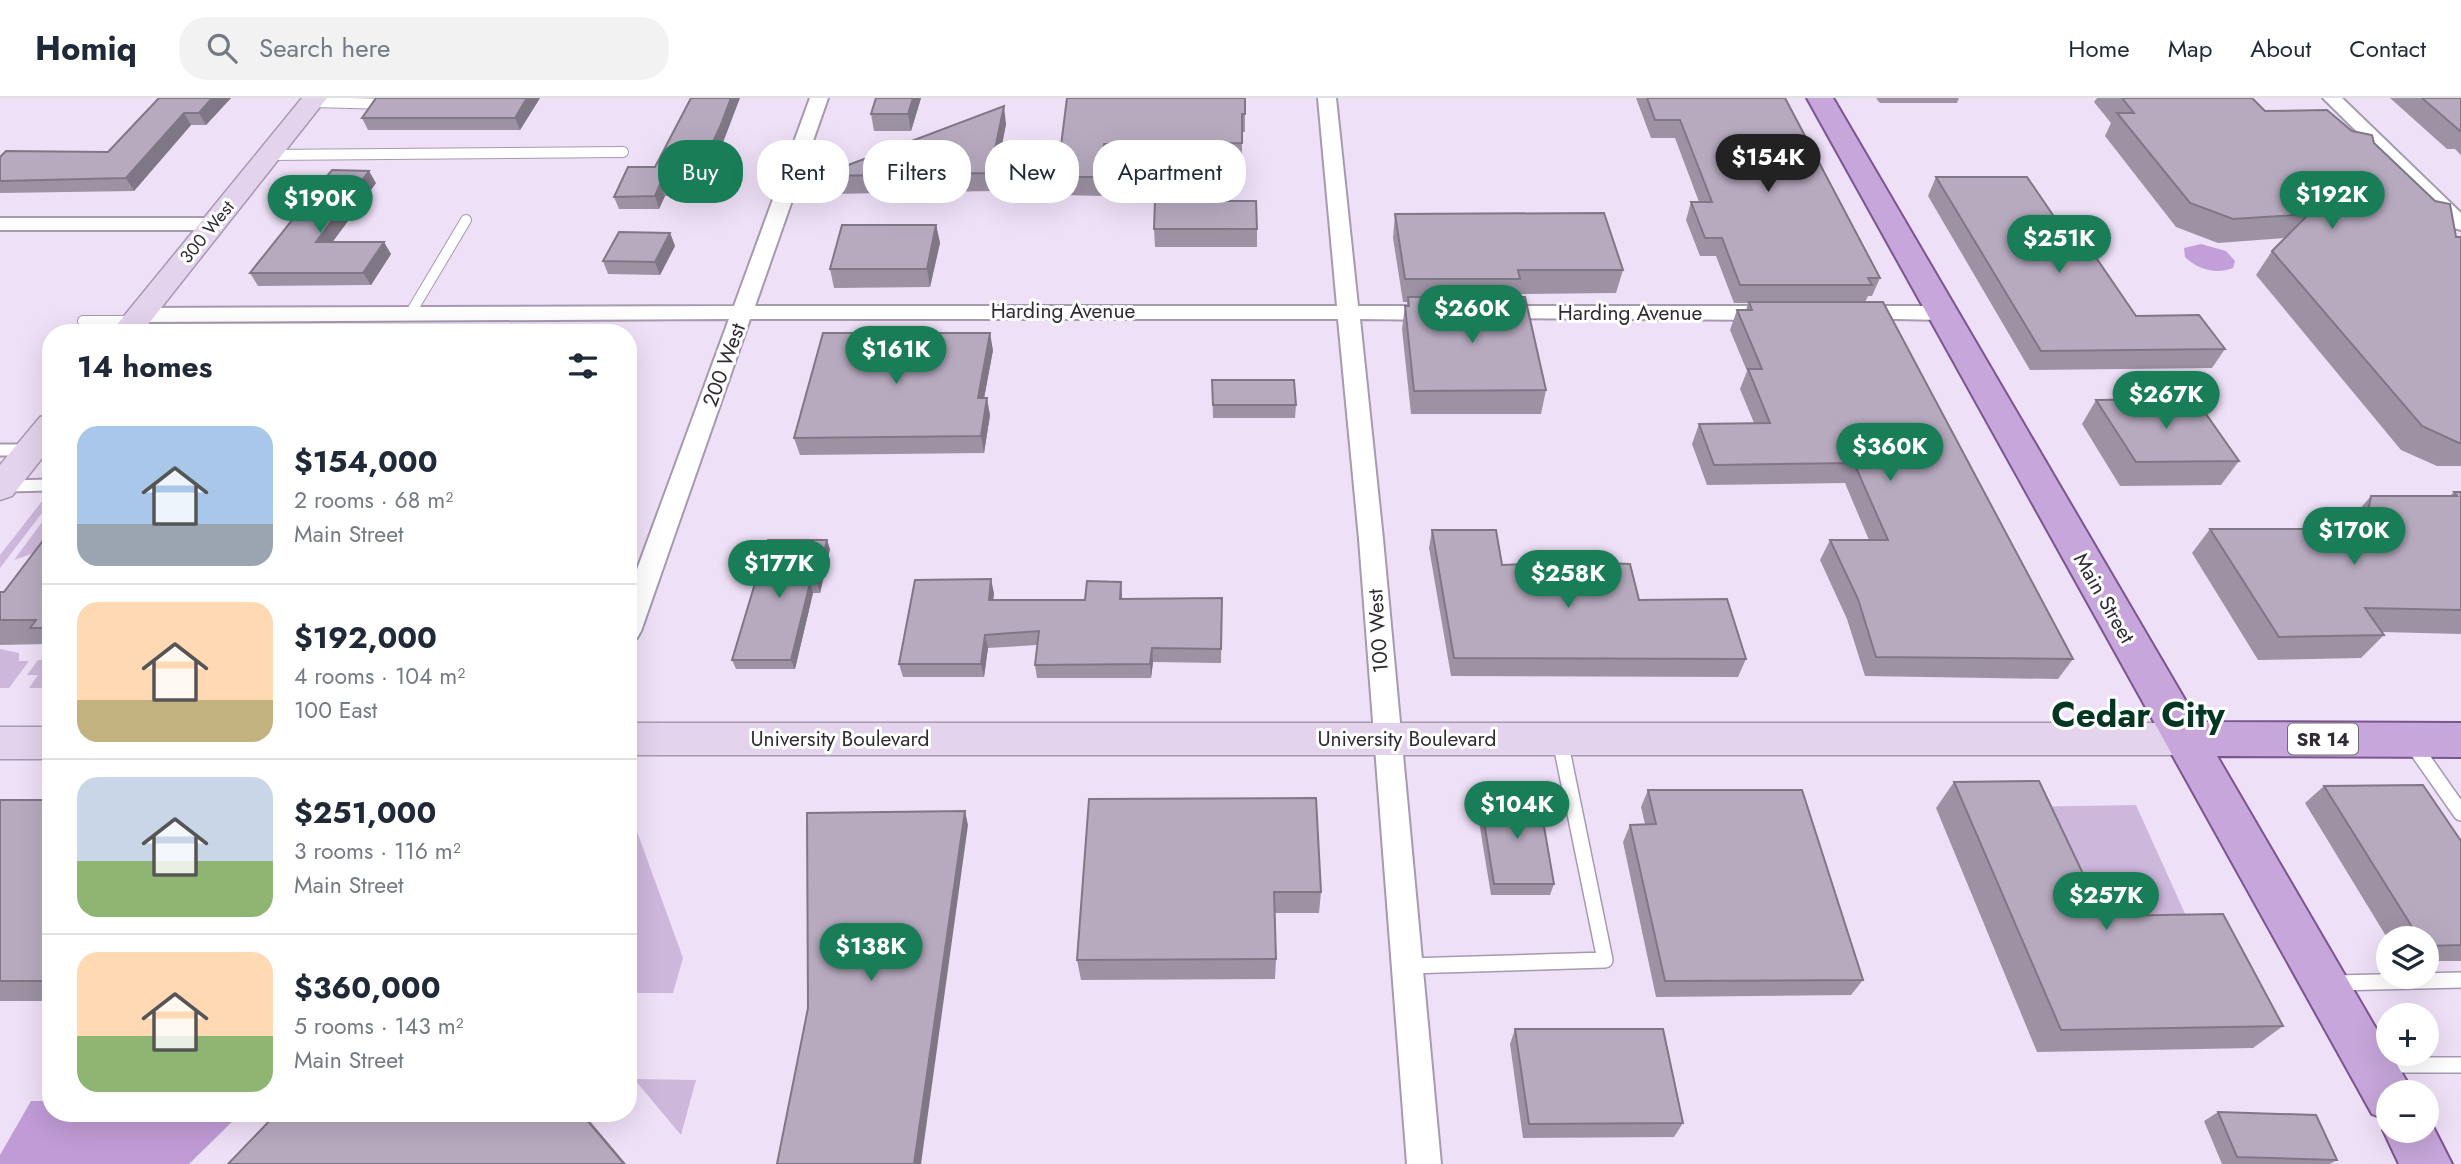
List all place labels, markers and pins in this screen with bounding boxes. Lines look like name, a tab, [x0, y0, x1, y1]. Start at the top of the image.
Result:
pin: $154K	[1719, 134, 1817, 194]
pin: $192K	[2283, 172, 2381, 231]
pin: $190K	[271, 176, 369, 235]
pin: $251K	[2010, 216, 2108, 275]
pin: $260K	[1423, 286, 1521, 345]
pin: $161K	[847, 327, 945, 386]
pin: $267K	[2117, 372, 2215, 431]
pin: $360K	[1841, 424, 1939, 483]
pin: $170K	[2305, 508, 2403, 567]
pin: $177K	[730, 540, 828, 600]
pin: $258K	[1519, 550, 1617, 610]
pin: $104K	[1468, 782, 1566, 841]
pin: $257K	[2057, 872, 2155, 932]
pin: $138K	[822, 924, 920, 983]

